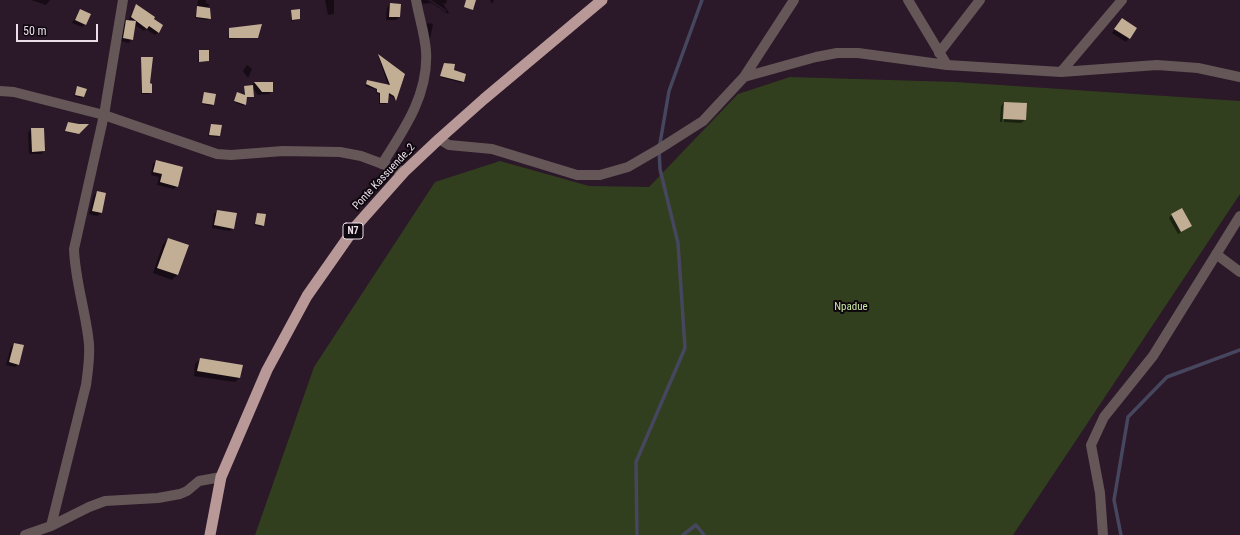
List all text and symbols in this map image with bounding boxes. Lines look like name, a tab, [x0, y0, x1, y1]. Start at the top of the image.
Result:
scale bar	[18, 16, 100, 42]
text: 50 m	[23, 24, 47, 38]
street label: Ponte Kassuende_2	[350, 141, 418, 213]
road number: N7	[343, 223, 363, 239]
park label: Npadue	[834, 300, 868, 314]

